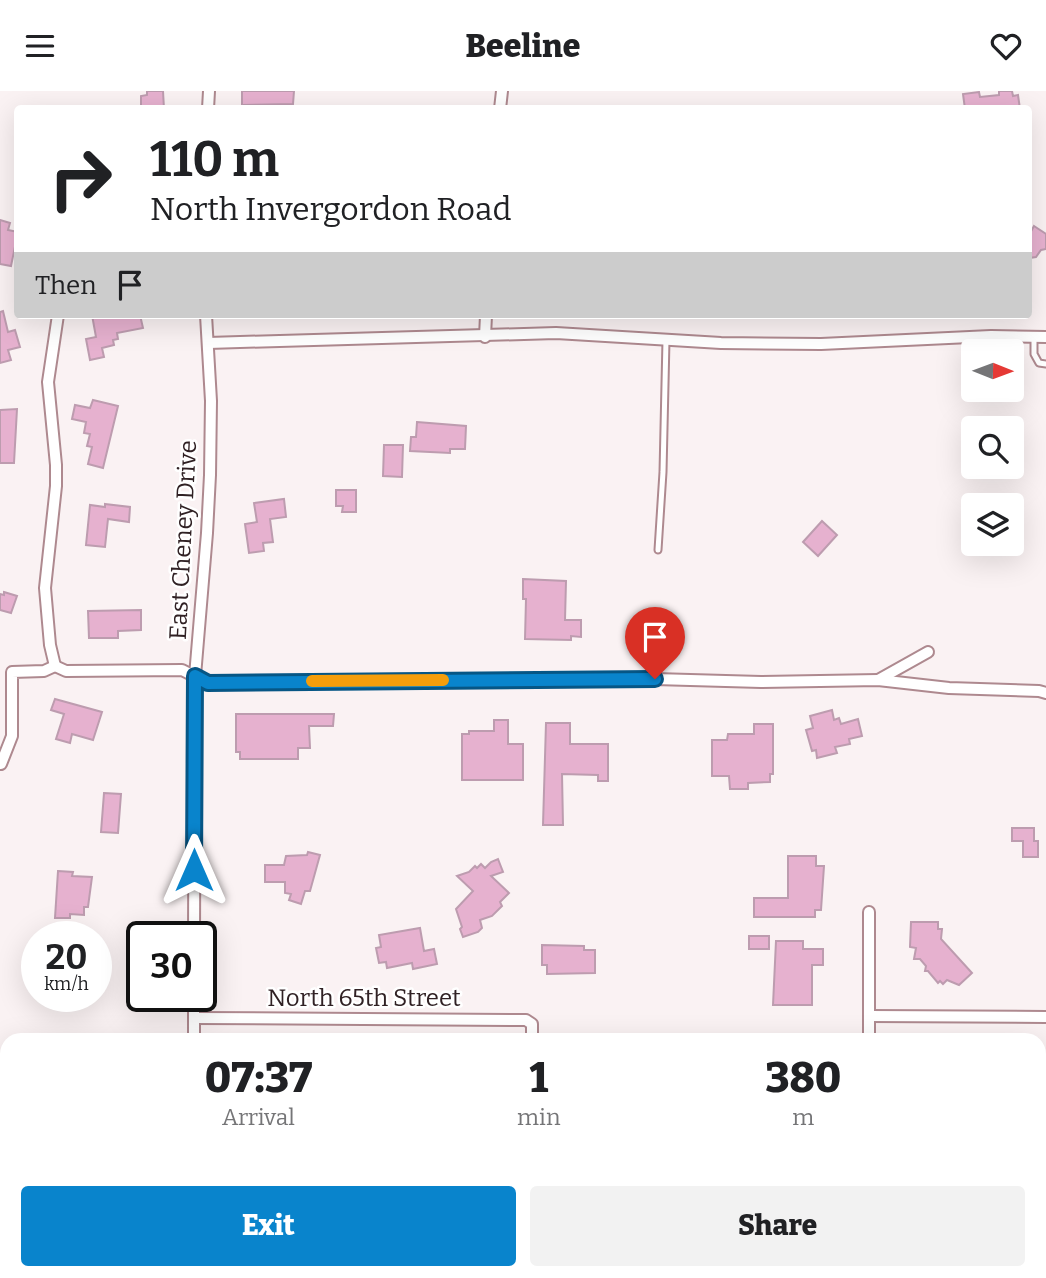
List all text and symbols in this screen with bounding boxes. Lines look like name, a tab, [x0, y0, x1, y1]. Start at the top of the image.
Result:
icon: menu	[21, 27, 59, 65]
text: Beeline	[466, 27, 580, 65]
icon: heart	[987, 27, 1025, 65]
text: 110 m	[150, 130, 279, 189]
icon: right	[35, 133, 126, 224]
text: North Invergordon Road	[150, 190, 511, 228]
icon: arrive	[111, 266, 149, 304]
text: Then	[35, 270, 97, 301]
north arrow	[961, 339, 1024, 403]
map controls	[961, 339, 1024, 556]
button: search	[961, 416, 1024, 479]
street label: East Cheney Drive	[164, 439, 202, 641]
button: layers	[961, 493, 1024, 556]
pin	[625, 607, 685, 679]
icon: arrive	[636, 618, 674, 656]
position arrow	[157, 833, 231, 907]
speed limit sign: 30	[126, 921, 217, 1012]
text: 20	[46, 936, 87, 978]
text: km/h	[44, 973, 89, 995]
street label: North 65th Street	[267, 984, 461, 1012]
text: 07:37	[205, 1053, 312, 1103]
text: 1	[529, 1053, 548, 1103]
text: 380	[765, 1053, 841, 1103]
text: Arrival	[222, 1103, 295, 1131]
text: min	[517, 1103, 560, 1131]
text: m	[792, 1103, 814, 1131]
button: Exit	[21, 1186, 516, 1266]
button: Share	[530, 1186, 1025, 1266]

